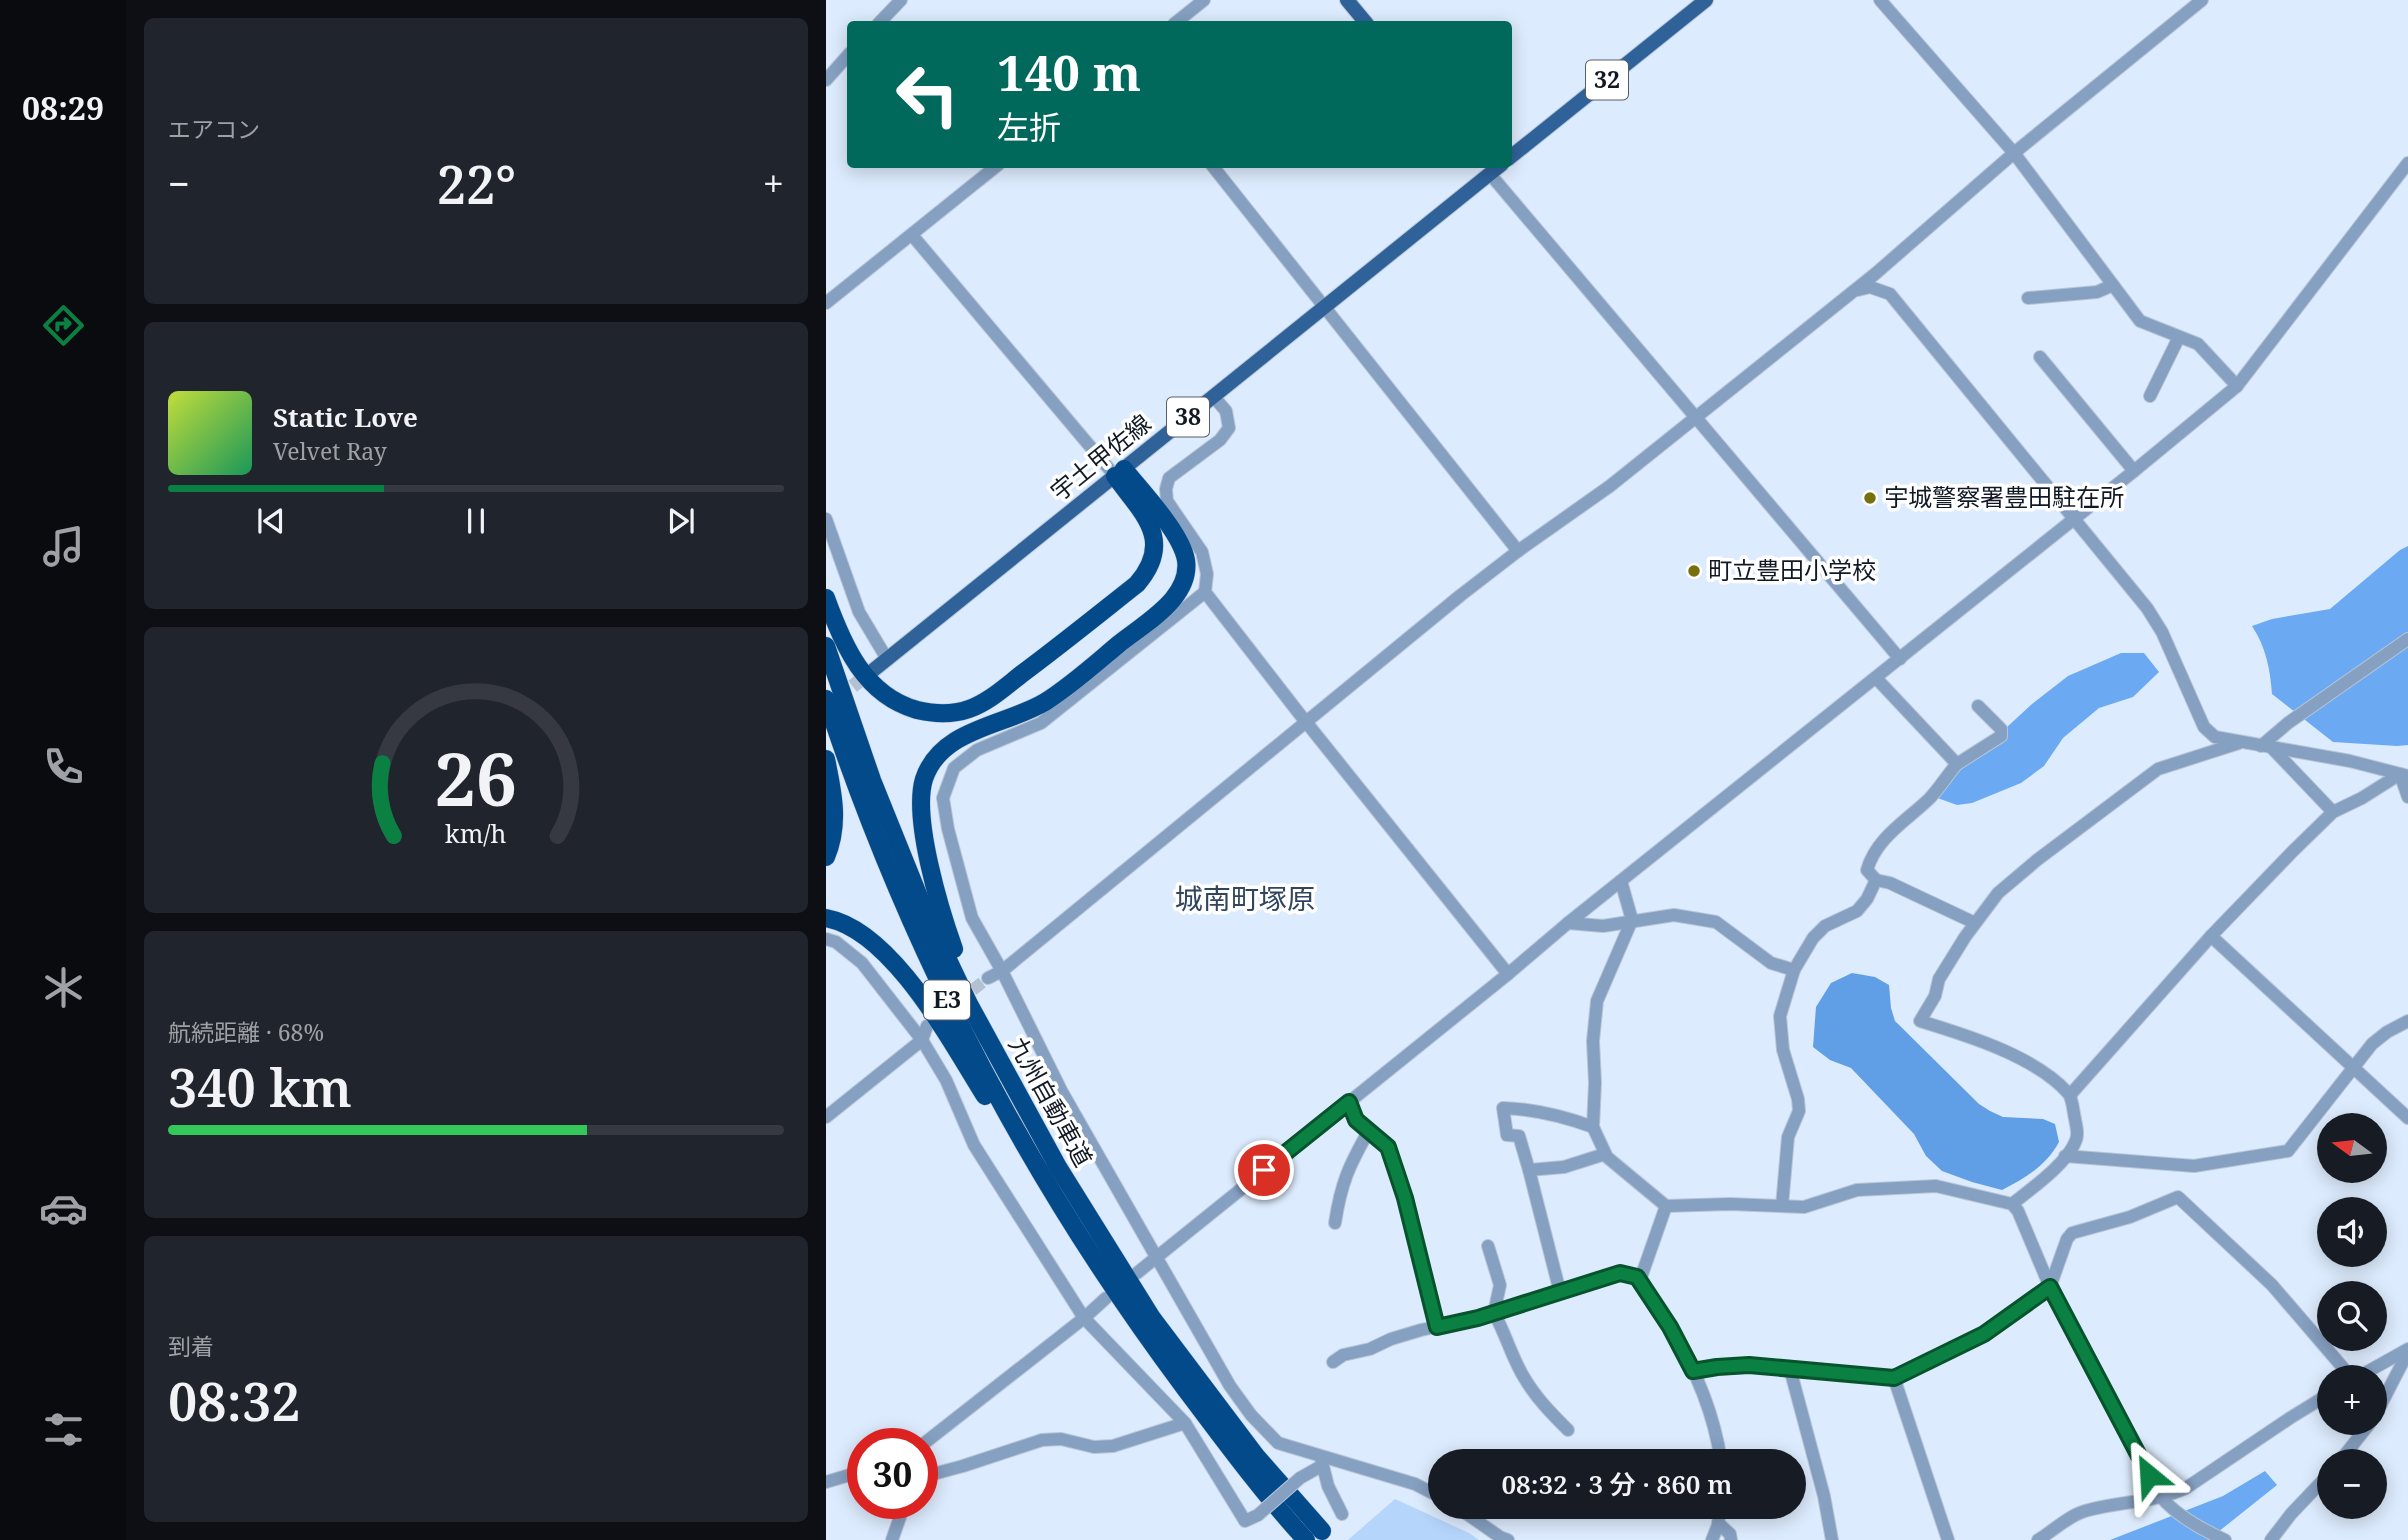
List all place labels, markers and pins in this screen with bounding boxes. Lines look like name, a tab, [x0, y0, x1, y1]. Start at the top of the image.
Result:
place label: 宇城警察署豊田駐在所	[1884, 480, 2124, 513]
marker: 宇城警察署豊田駐在所	[1862, 490, 1878, 506]
place label: 町立豊田小学校	[1708, 553, 1876, 586]
marker: 町立豊田小学校	[1686, 563, 1702, 579]
pin	[1234, 1140, 1294, 1200]

